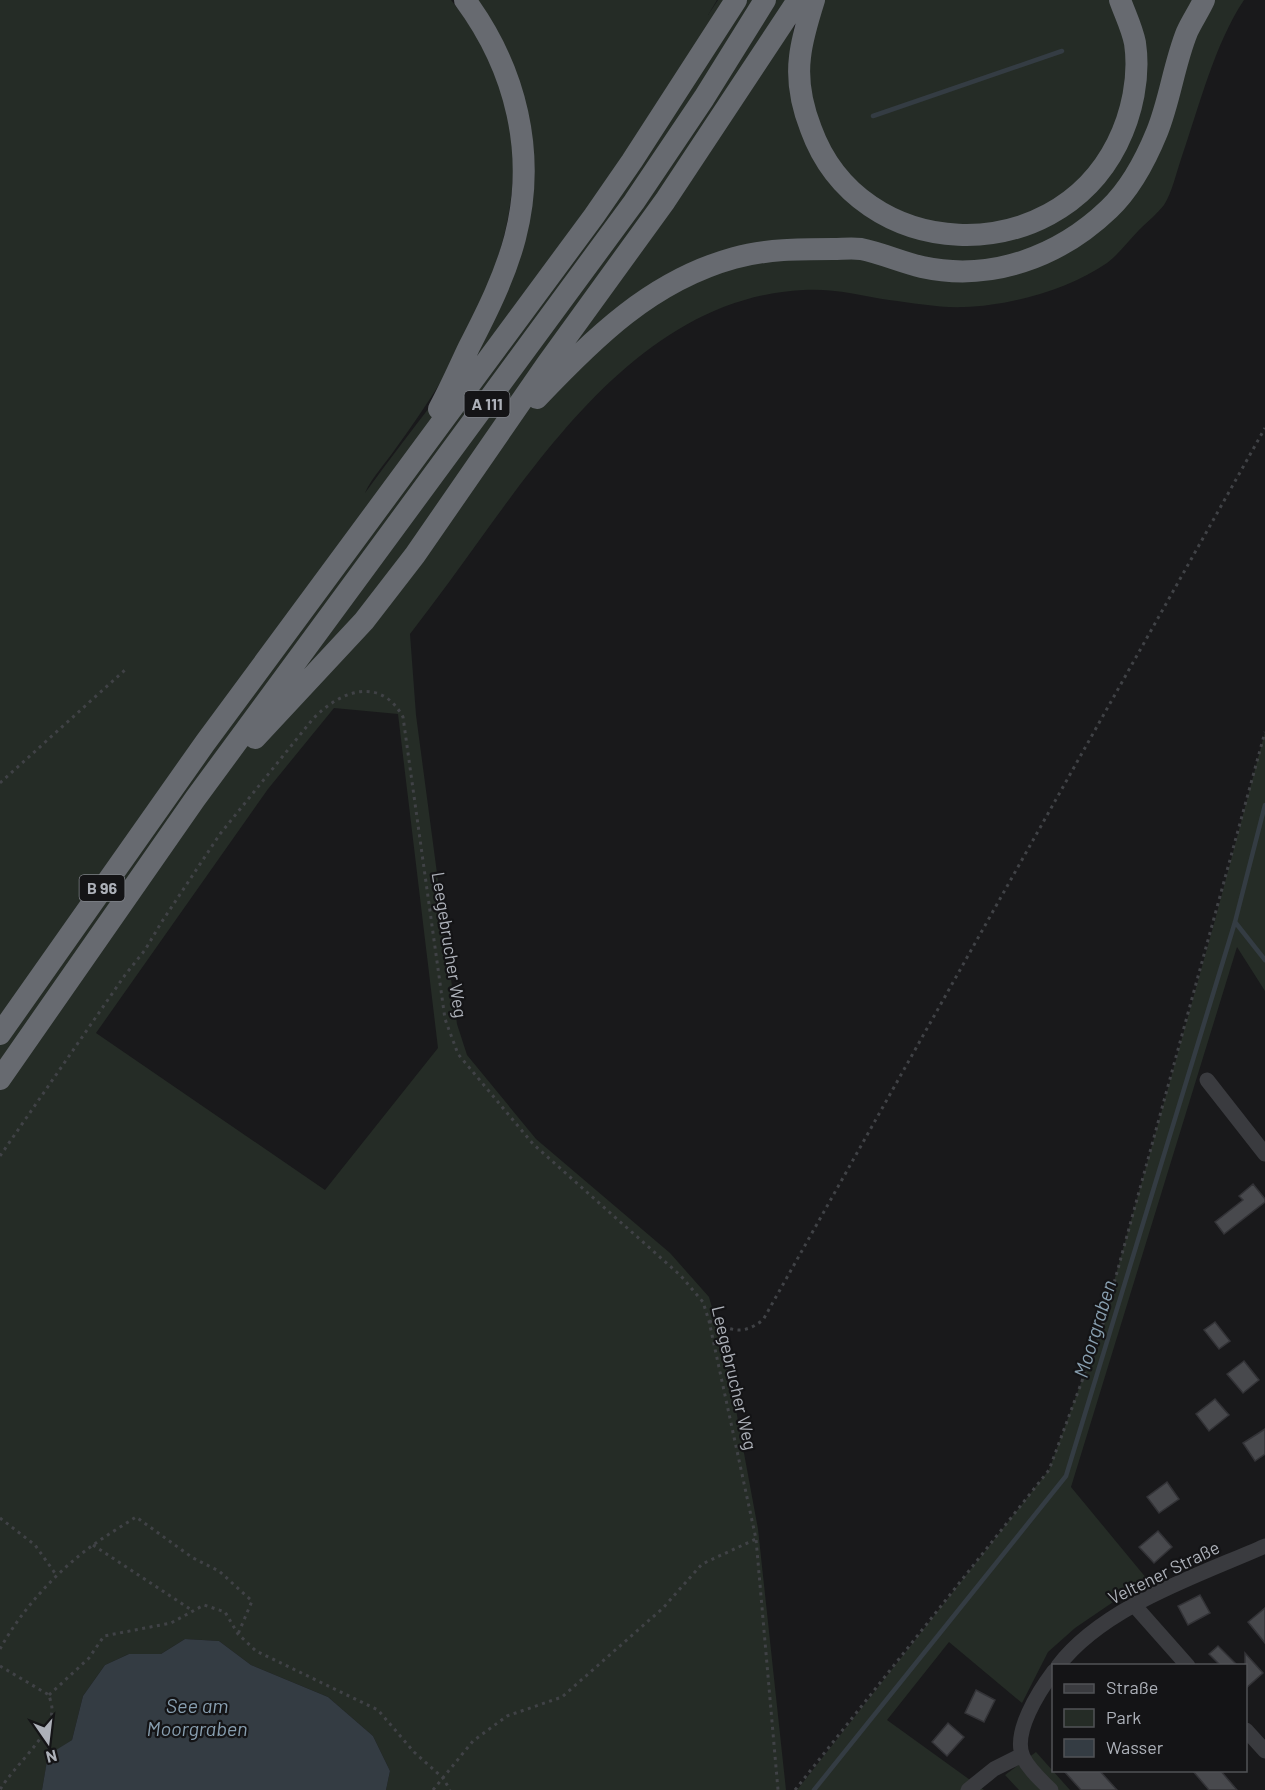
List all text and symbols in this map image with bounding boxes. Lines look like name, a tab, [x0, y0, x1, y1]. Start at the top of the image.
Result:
road number: A 111	[464, 391, 510, 417]
street label: Leegebrucher Weg	[428, 870, 472, 1019]
road number: B 96	[80, 875, 124, 901]
water label: Moorgraben	[1068, 1277, 1120, 1380]
street label: Leegebrucher Weg	[708, 1303, 762, 1452]
street label: Veltener Straße	[1104, 1536, 1223, 1609]
legend	[1052, 1664, 1247, 1772]
text: Straße	[1106, 1676, 1158, 1698]
water label: See am Moorgraben	[147, 1693, 247, 1740]
text: Park	[1106, 1706, 1141, 1728]
north arrow	[18, 1712, 78, 1772]
text: Wasser	[1106, 1736, 1164, 1758]
text: N	[44, 1747, 59, 1768]

